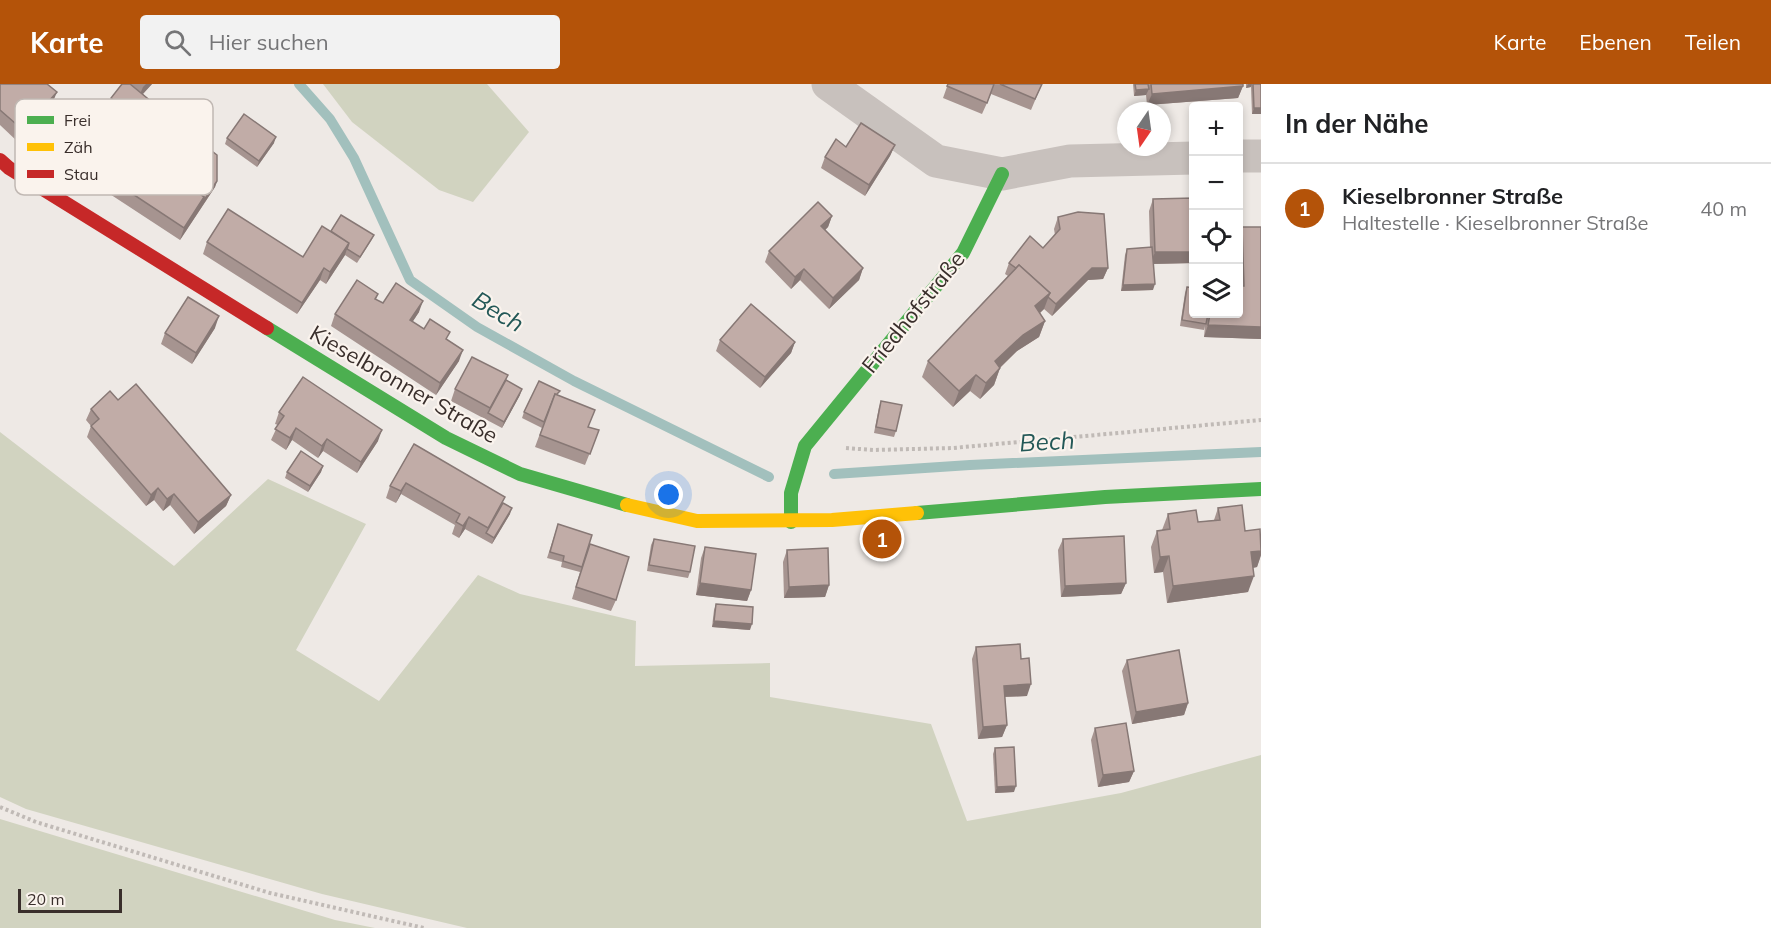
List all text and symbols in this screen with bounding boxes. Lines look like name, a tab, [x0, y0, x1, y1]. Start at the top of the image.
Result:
search box	[140, 15, 560, 69]
text: Karte	[30, 25, 104, 60]
icon: search	[161, 26, 194, 59]
text: Hier suchen	[209, 28, 329, 56]
text: Karte	[1494, 29, 1546, 55]
text: Ebenen	[1579, 29, 1652, 55]
text: Teilen	[1685, 29, 1741, 55]
legend	[15, 99, 213, 195]
north arrow	[1117, 102, 1171, 156]
map controls	[1189, 102, 1243, 318]
button: +	[1189, 102, 1243, 156]
text: In der Nähe	[1285, 107, 1429, 140]
text: Frei	[64, 110, 91, 130]
text: Zäh	[64, 137, 93, 157]
button: −	[1189, 156, 1243, 210]
text: Stau	[64, 164, 98, 184]
text: Kieselbronner Straße	[1342, 182, 1563, 210]
text: 1	[1299, 196, 1311, 221]
text: 40 m	[1700, 196, 1747, 221]
button: locate	[1189, 210, 1243, 264]
text: Haltestelle · Kieselbronner Straße	[1342, 210, 1648, 235]
street label: Friedhofstraße	[855, 245, 971, 379]
button: layers	[1189, 264, 1243, 318]
water label: Bech	[467, 284, 530, 338]
street label: Kieselbronner Straße	[305, 319, 503, 449]
water label: Bech	[1019, 425, 1075, 457]
your location	[654, 480, 683, 509]
pin: 1	[862, 516, 902, 562]
scale bar	[18, 886, 122, 914]
text: 20 m	[27, 889, 64, 909]

